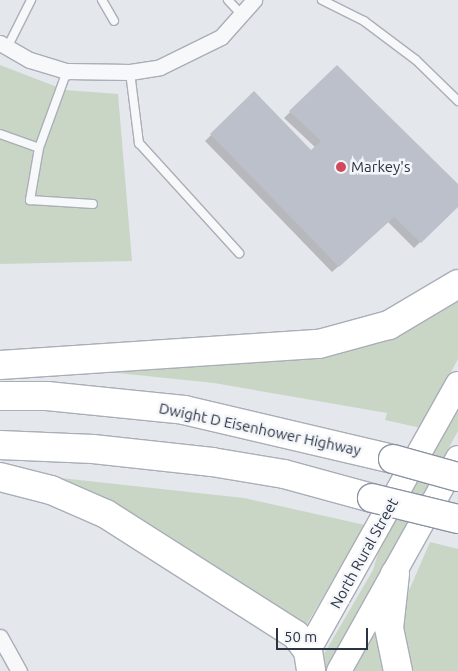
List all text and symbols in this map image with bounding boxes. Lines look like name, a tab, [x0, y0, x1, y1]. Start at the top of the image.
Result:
place label: Markey's	[351, 158, 410, 176]
marker: Markey's	[335, 161, 347, 173]
street label: Dwight D Eisenhower Highway	[157, 399, 363, 459]
street label: North Rural Street	[326, 495, 402, 611]
scale bar	[278, 618, 370, 650]
text: 50 m	[284, 628, 317, 645]

